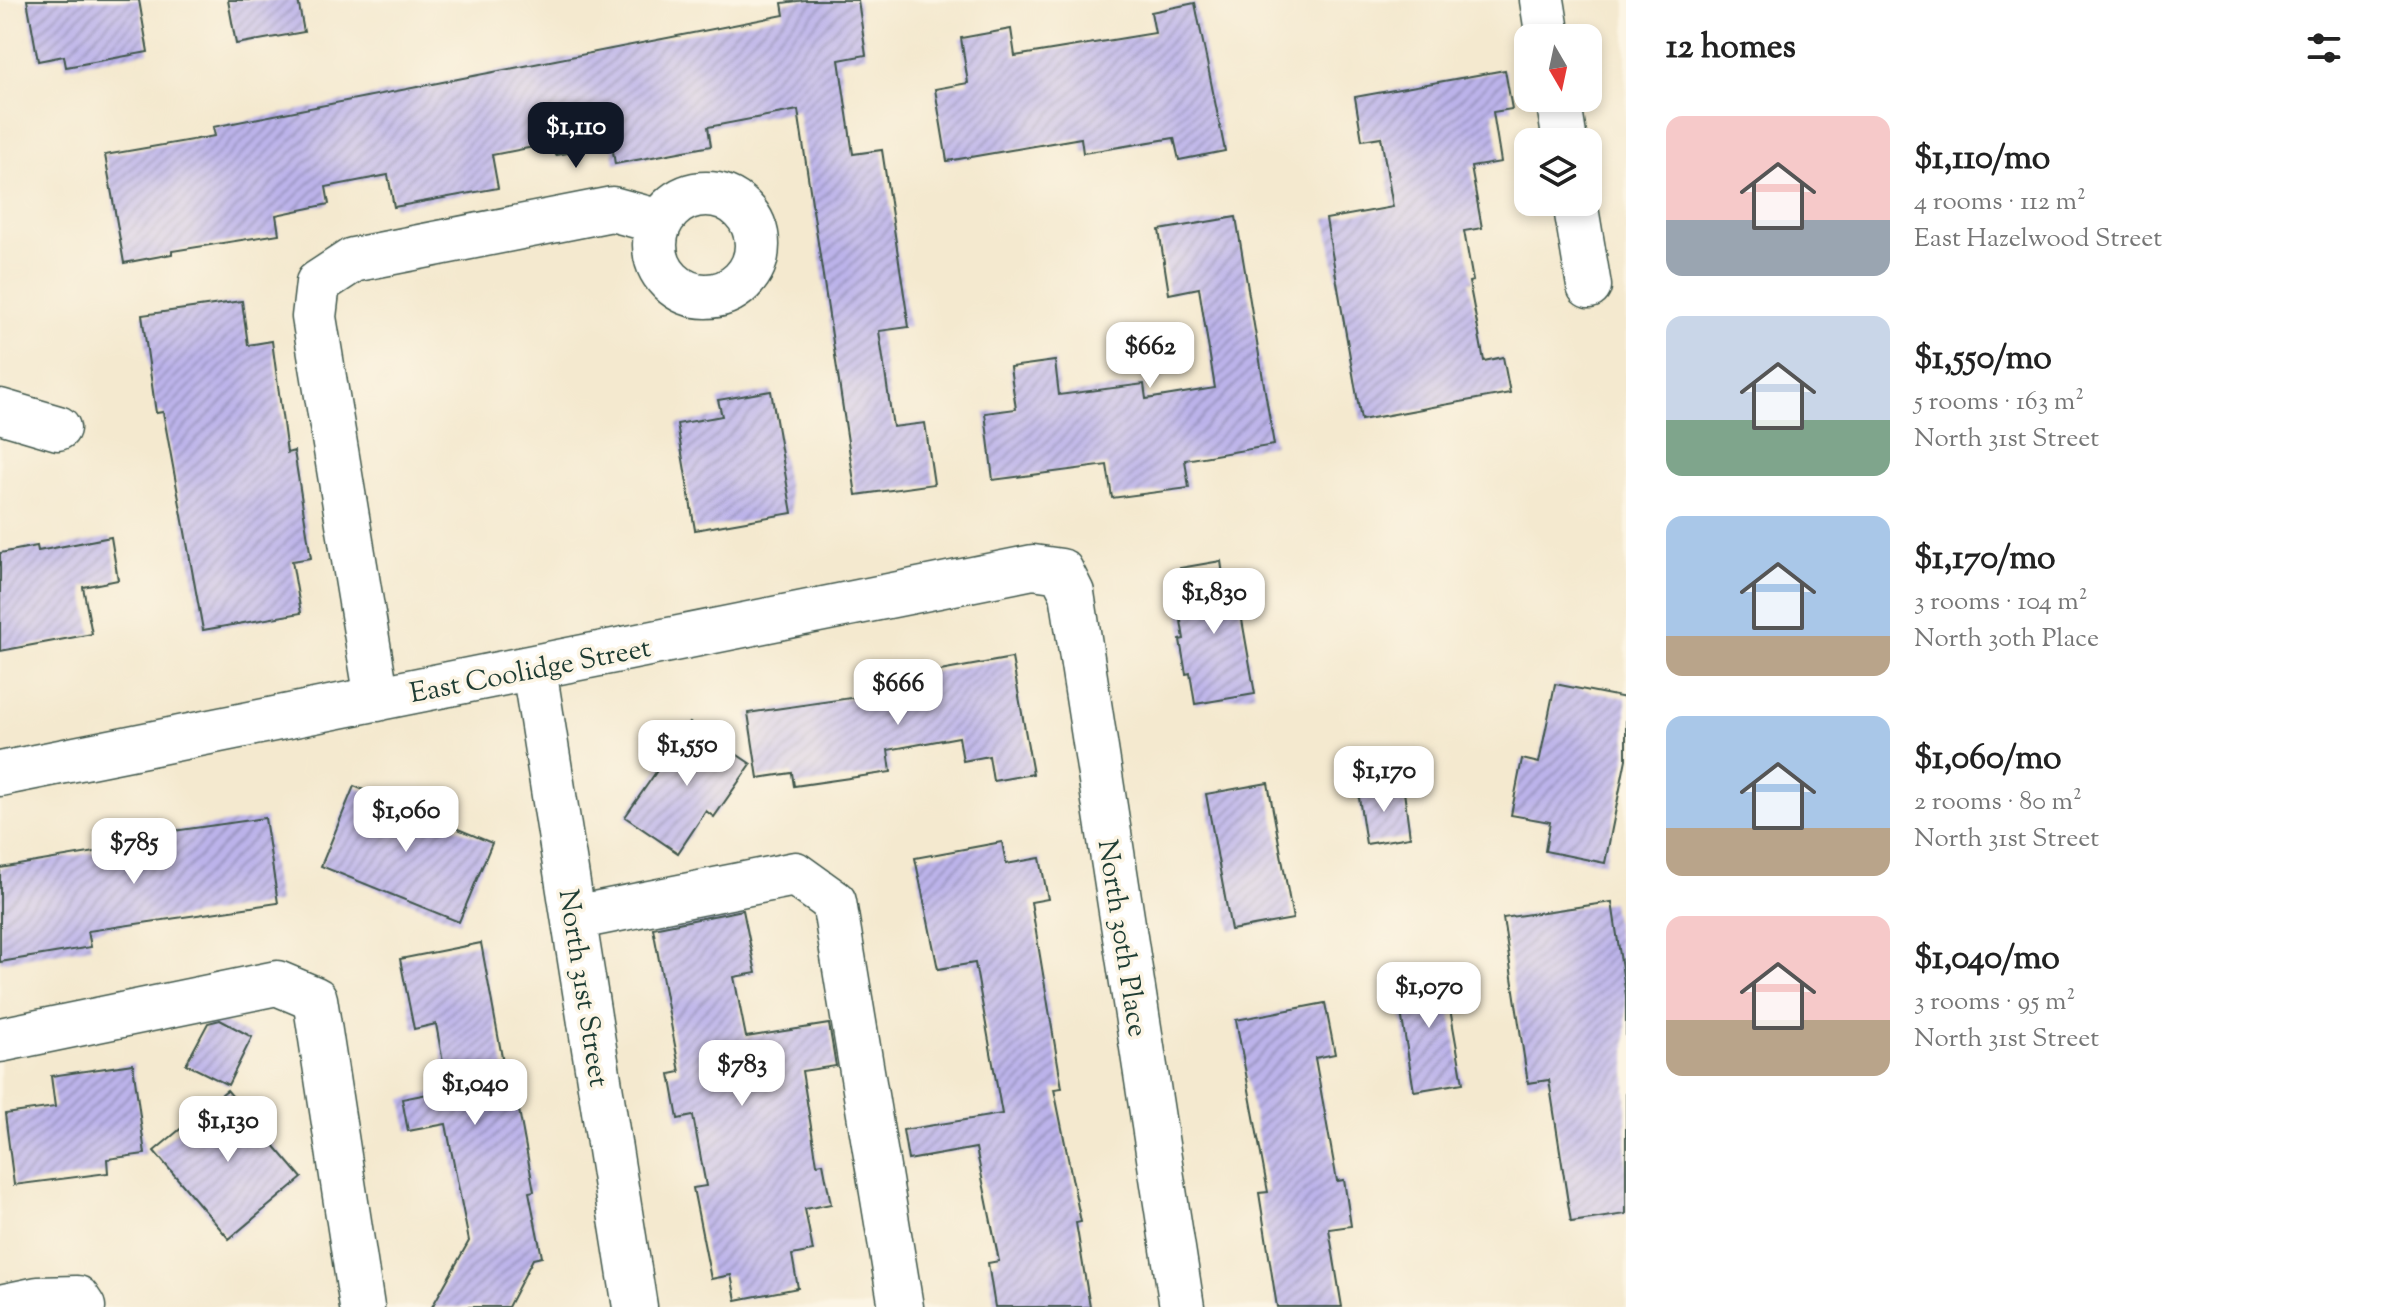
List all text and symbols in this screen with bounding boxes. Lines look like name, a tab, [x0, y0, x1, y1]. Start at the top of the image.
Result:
north arrow	[1514, 24, 1602, 112]
map controls	[1514, 24, 1602, 216]
text: 12 homes	[1666, 24, 1796, 73]
icon: filters	[2302, 26, 2346, 70]
pin: $1,110	[511, 102, 641, 170]
text: $1,110	[546, 109, 606, 146]
button: layers	[1514, 128, 1602, 216]
text: $1,110/mo	[1914, 135, 2050, 184]
icon: home	[1730, 148, 1826, 244]
text: 4 rooms · 112 m²	[1914, 184, 2086, 221]
text: East Hazelwood Street	[1914, 221, 2162, 258]
pin: $662	[1103, 322, 1197, 390]
text: $662	[1124, 329, 1176, 366]
text: $1,550/mo	[1914, 335, 2052, 384]
icon: home	[1730, 348, 1826, 444]
text: 5 rooms · 163 m²	[1914, 384, 2084, 421]
text: North 31st Street	[1914, 421, 2099, 458]
text: $1,170/mo	[1914, 535, 2056, 584]
icon: home	[1730, 548, 1826, 644]
pin: $1,830	[1149, 568, 1279, 636]
text: $1,830	[1181, 575, 1247, 612]
text: 3 rooms · 104 m²	[1914, 584, 2088, 621]
text: North 30th Place	[1914, 621, 2099, 658]
street label: East Coolidge Street	[407, 629, 655, 715]
pin: $666	[851, 659, 945, 727]
text: $666	[872, 666, 924, 703]
pin: $1,550	[622, 720, 752, 788]
text: $1,550	[656, 727, 718, 764]
text: $1,060/mo	[1914, 735, 2062, 784]
pin: $1,170	[1319, 746, 1449, 814]
icon: home	[1730, 748, 1826, 844]
text: $1,170	[1352, 753, 1416, 790]
text: 2 rooms · 80 m²	[1914, 784, 2082, 821]
pin: $1,060	[341, 786, 471, 854]
text: $1,060	[372, 793, 440, 830]
pin: $785	[87, 818, 181, 886]
text: North 31st Street	[1914, 821, 2099, 858]
text: $785	[110, 825, 158, 862]
street label: North 30th Place	[1086, 837, 1156, 1040]
street label: North 31st Street	[547, 887, 617, 1090]
text: $1,040/mo	[1914, 935, 2060, 984]
icon: home	[1730, 948, 1826, 1044]
pin: $1,070	[1364, 962, 1494, 1030]
text: $1,070	[1395, 969, 1463, 1006]
text: 3 rooms · 95 m²	[1914, 984, 2075, 1021]
text: North 31st Street	[1914, 1021, 2099, 1058]
pin: $783	[695, 1040, 789, 1108]
text: $783	[717, 1047, 767, 1084]
pin: $1,040	[410, 1059, 540, 1127]
text: $1,040	[441, 1066, 509, 1103]
pin: $1,130	[163, 1096, 293, 1164]
text: $1,130	[197, 1103, 259, 1140]

